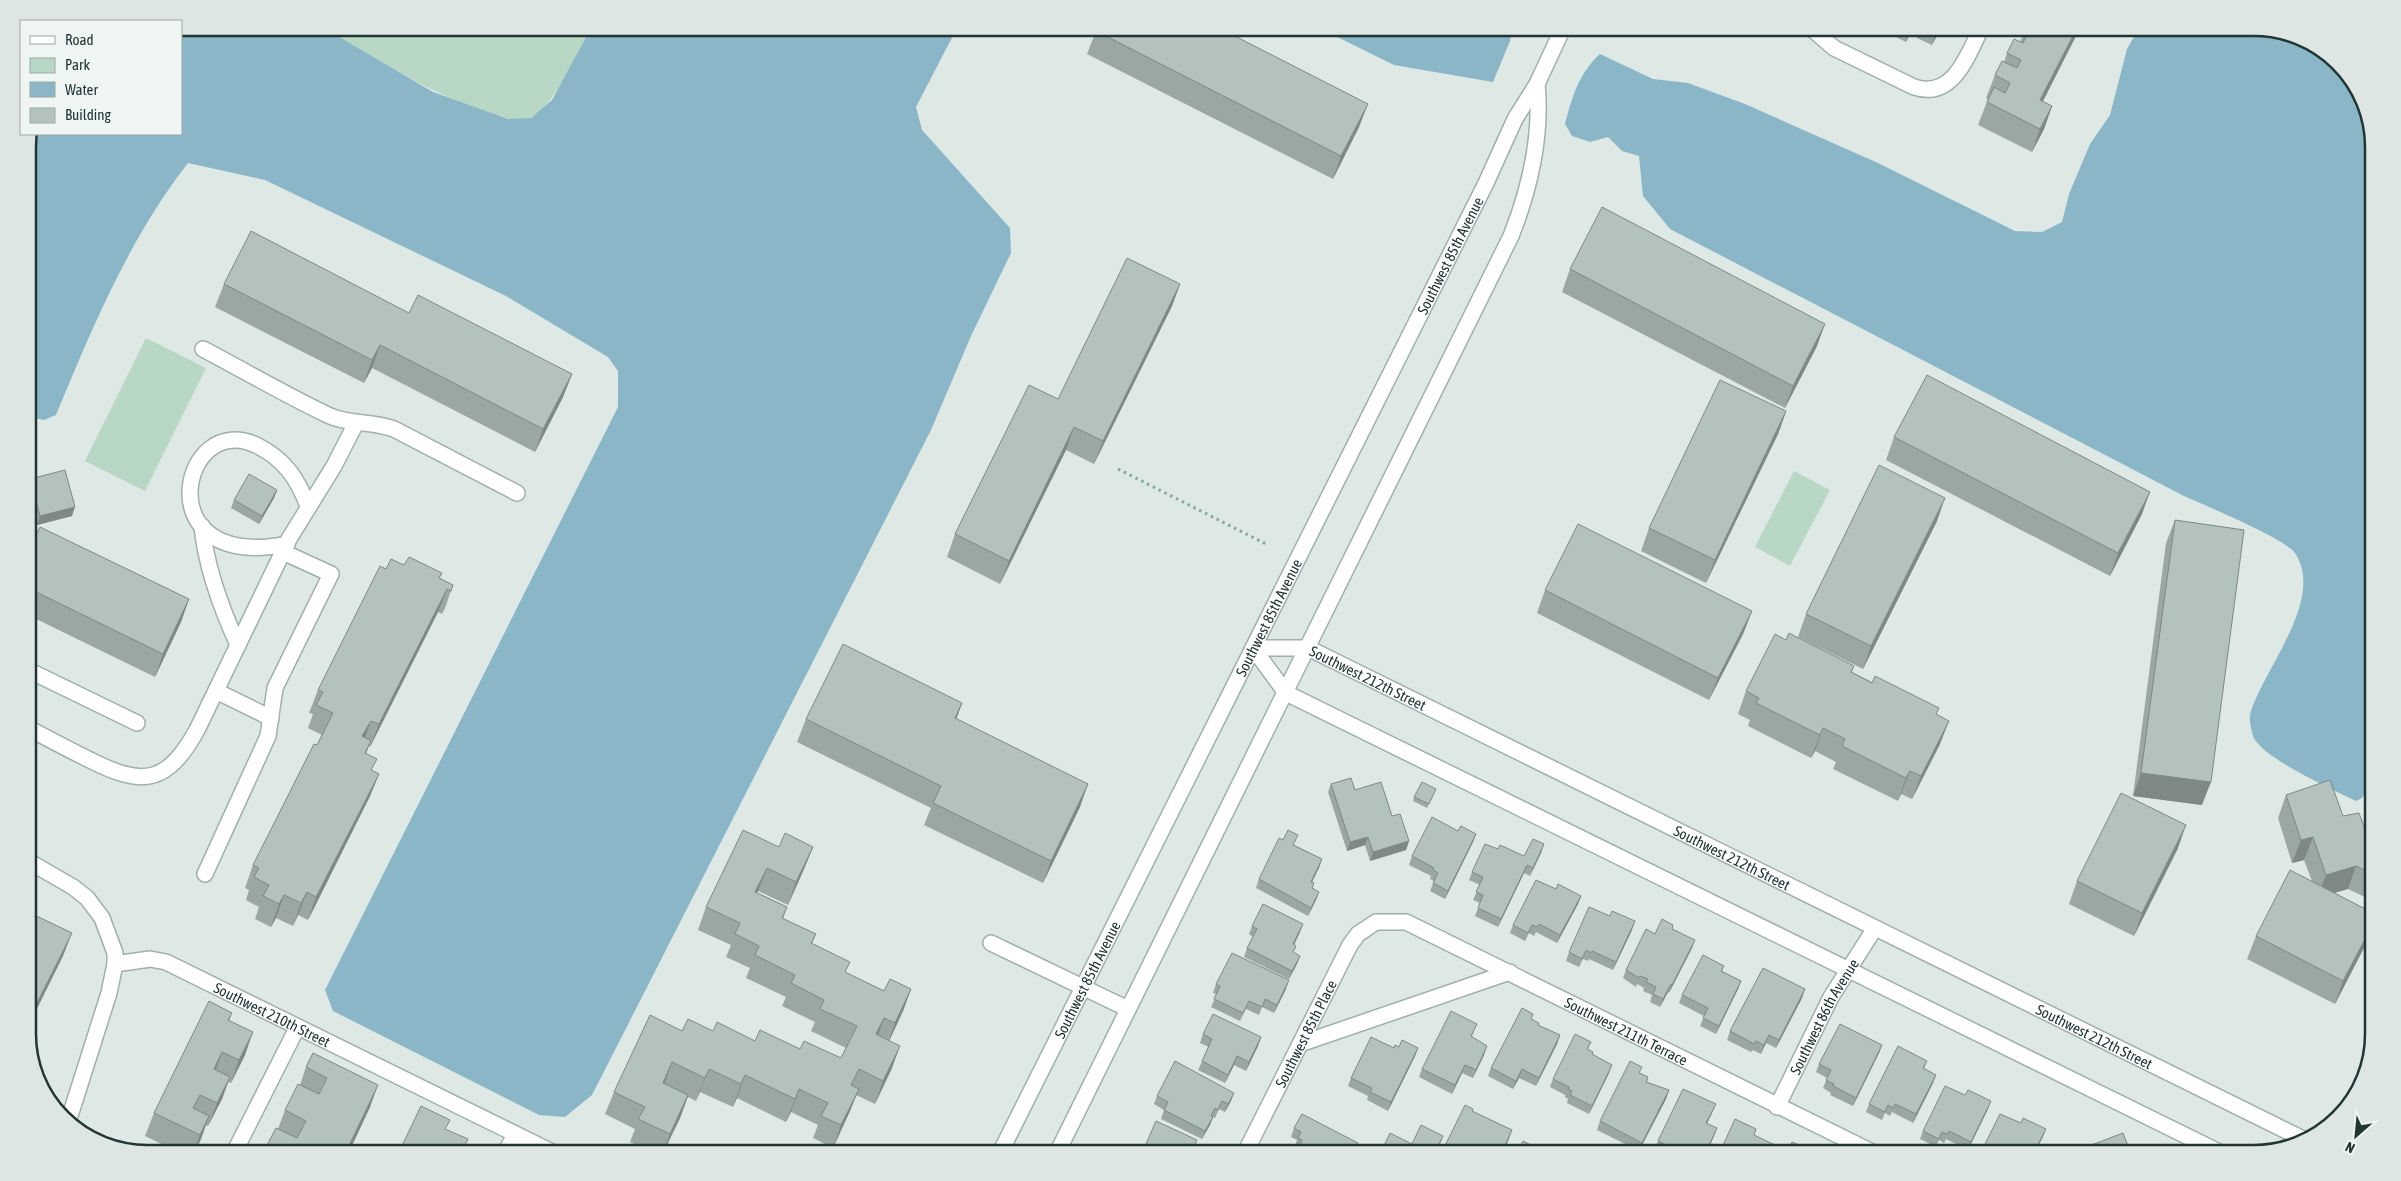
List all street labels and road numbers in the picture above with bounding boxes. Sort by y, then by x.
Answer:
street label: Southwest 85th Avenue [1413,194,1486,317]
street label: Southwest 85th Avenue [1232,556,1305,679]
street label: Southwest 212th Street [1307,642,1429,713]
street label: Southwest 212th Street [1671,822,1793,893]
street label: Southwest 85th Avenue [1050,918,1123,1041]
street label: Southwest 86th Avenue [1786,955,1862,1077]
street label: Southwest 85th Place [1271,977,1340,1090]
street label: Southwest 210th Street [211,979,333,1050]
street label: Southwest 211th Terrace [1562,993,1691,1068]
street label: Southwest 212th Street [2034,1000,2155,1072]

